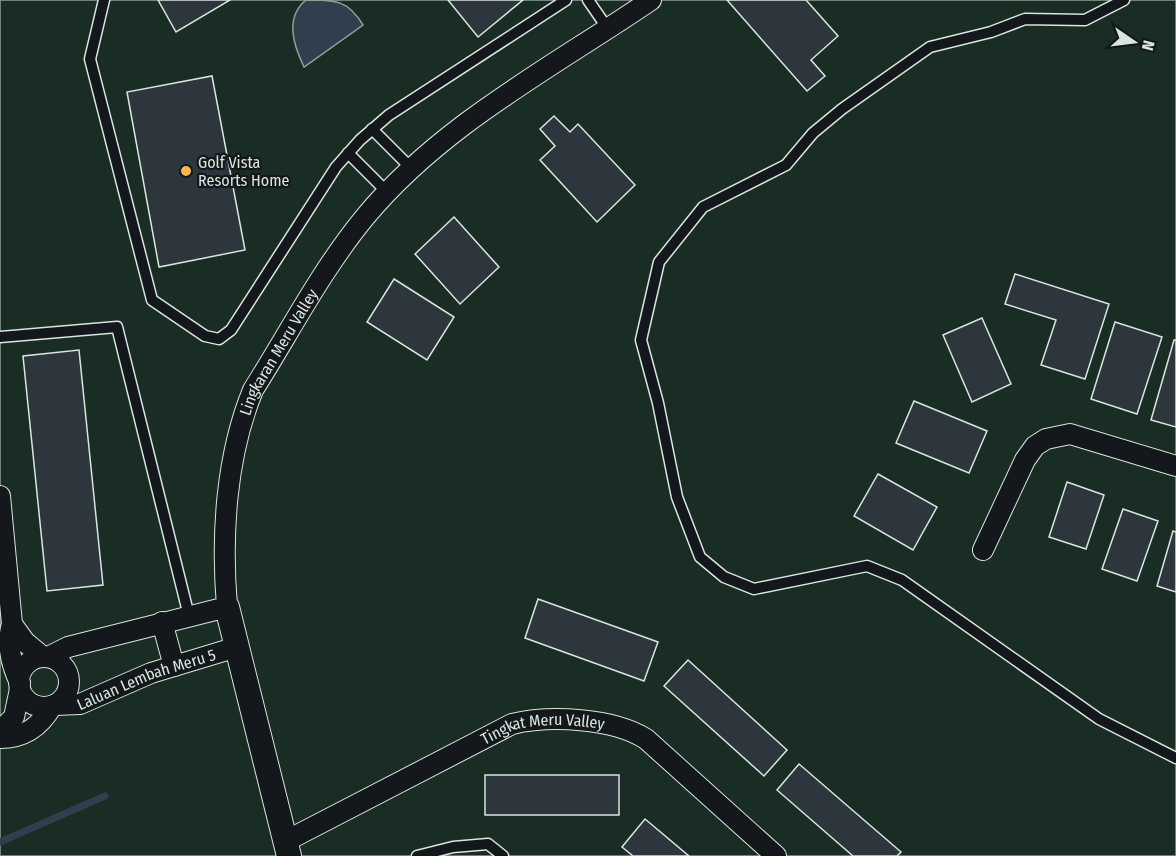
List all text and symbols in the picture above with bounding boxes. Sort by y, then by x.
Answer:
north arrow [1104,12,1164,72]
text: N [1138,39,1158,52]
place label: Golf Vista Resorts Home [198,153,289,190]
marker: Golf Vista Resorts Home [179,164,193,178]
street label: Lingkaran Meru Valley [235,284,322,418]
street label: Laluan Lembah Meru 5 [74,644,218,714]
street label: Tingkat Meru Valley [477,710,607,748]

